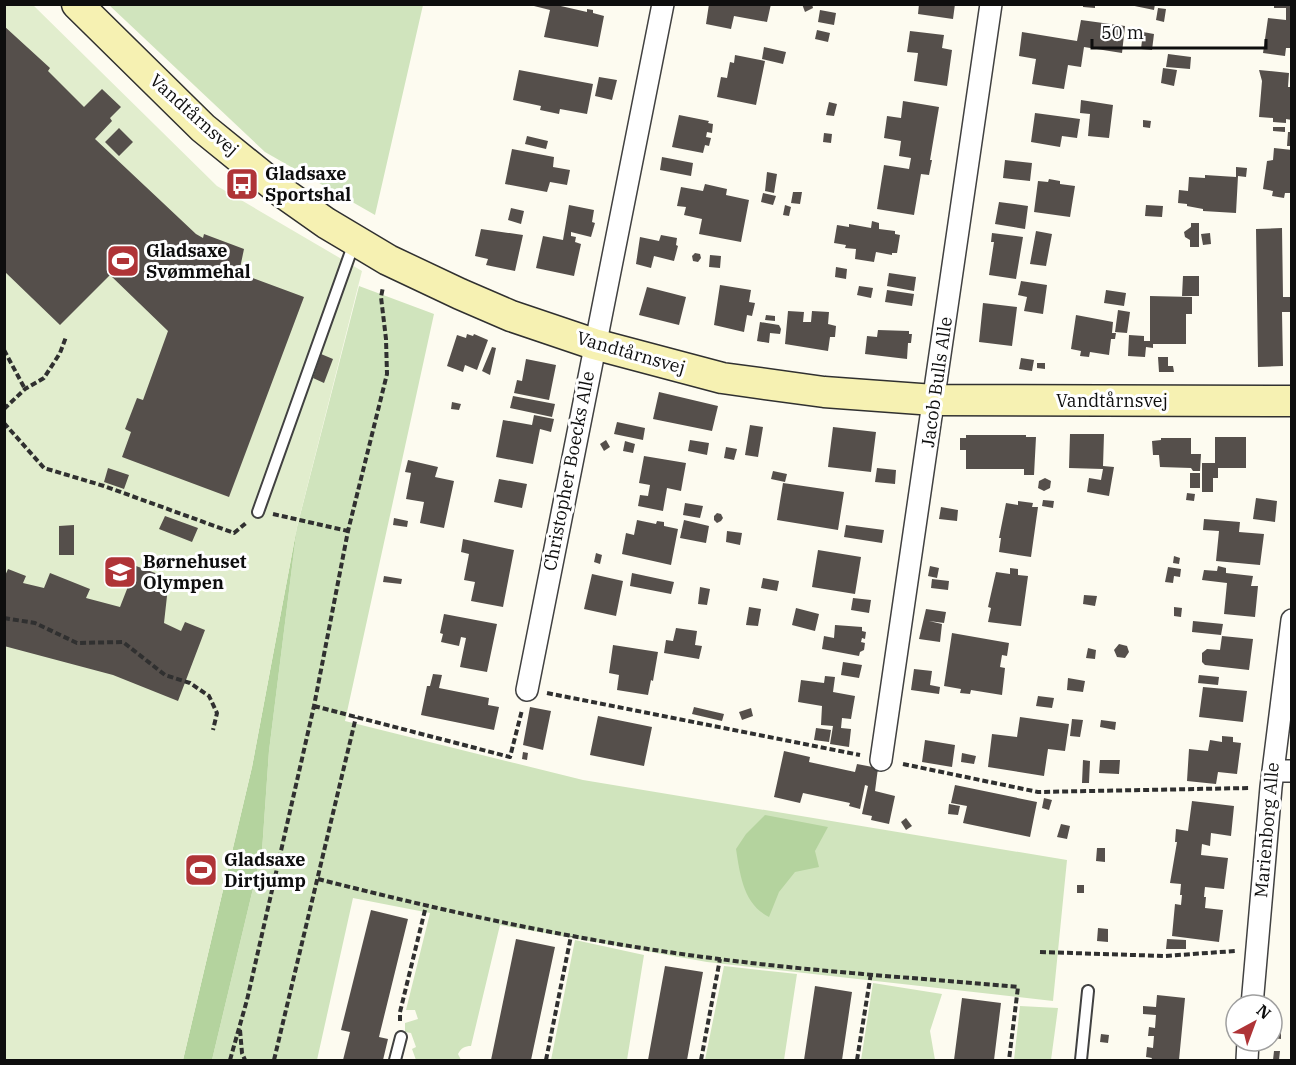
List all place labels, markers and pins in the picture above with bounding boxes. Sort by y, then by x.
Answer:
place label: Gladsaxe Sportshal [265,162,351,206]
bus stop icon: Gladsaxe Sportshal [224,166,260,202]
place label: Gladsaxe Svømmehal [146,239,251,283]
sports icon: Gladsaxe Svømmehal [105,243,141,279]
place label: Børnehuset Olympen [143,550,247,594]
school or university icon: Børnehuset Olympen [102,554,138,590]
place label: Gladsaxe Dirtjump [224,848,306,892]
sports icon: Gladsaxe Dirtjump [183,852,219,888]

